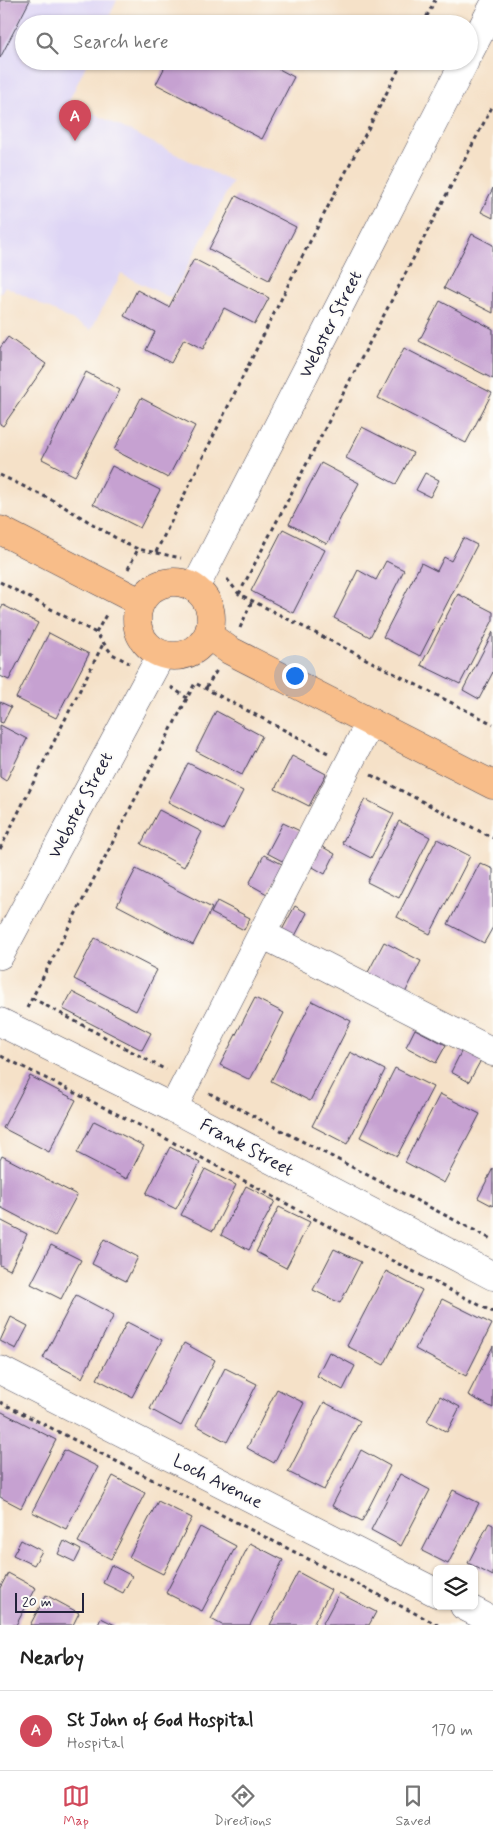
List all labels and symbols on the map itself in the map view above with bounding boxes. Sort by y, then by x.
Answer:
pin: A [59,100,91,141]
street label: Webster Street [294,267,368,382]
your location [282,663,308,689]
street label: Webster Street [43,748,119,863]
street label: Frank Street [196,1113,298,1183]
street label: Loch Avenue [169,1449,267,1515]
scale bar [15,1590,84,1613]

